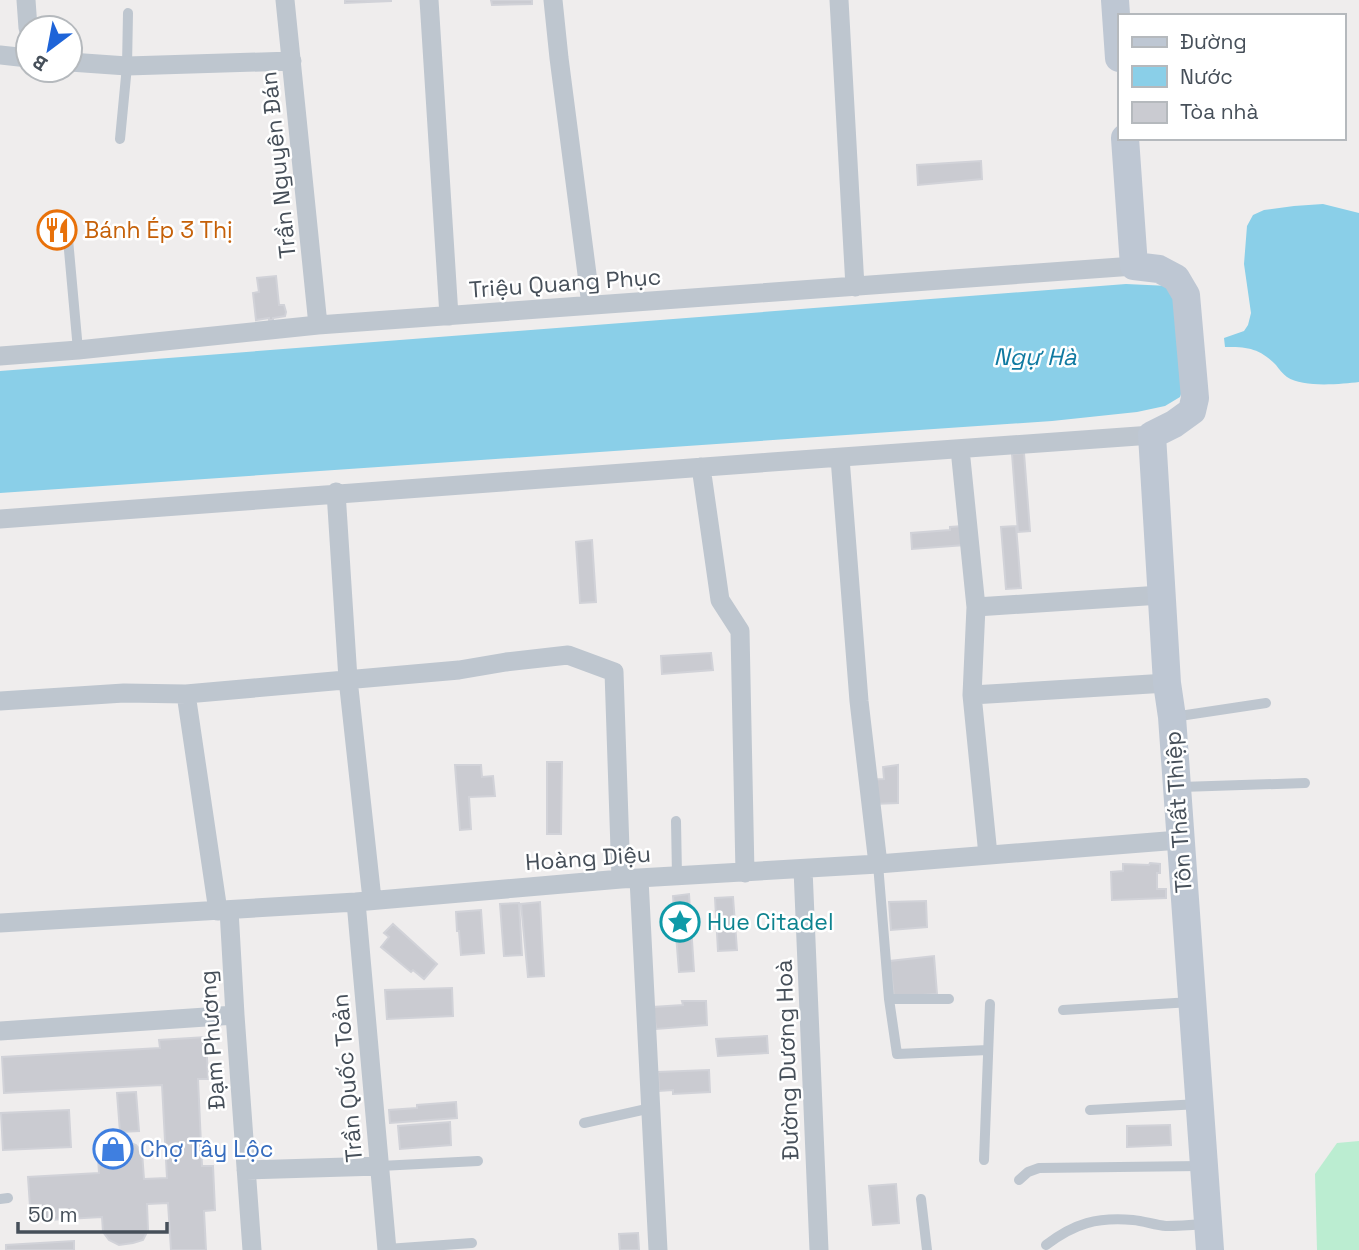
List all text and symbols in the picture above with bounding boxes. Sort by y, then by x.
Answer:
north arrow [14,14,84,84]
legend [1118,14,1345,140]
text: Đường [1180,28,1247,55]
text: B [28,49,52,77]
text: Nước [1180,63,1233,90]
street label: Trần Nguyên Đán [253,70,303,260]
text: Tòa nhà [1180,98,1259,125]
restaurant icon: Bánh Ép 3 Thị [36,209,78,251]
place label: Bánh Ép 3 Thị [84,215,233,245]
street label: Triệu Quang Phục [468,261,662,305]
water label: Ngự Hà [994,341,1077,372]
street label: Tôn Thất Thiệp [1157,730,1199,894]
street label: Hoàng Diệu [524,839,652,877]
place icon: Hue Citadel [659,901,701,943]
place label: Hue Citadel [707,907,834,937]
street label: Đường Dương Hoà [769,959,805,1161]
street label: Đạm Phương [192,969,232,1111]
street label: Trần Quốc Toản [325,993,369,1163]
shop icon: Chợ Tây Lộc [92,1128,134,1170]
place label: Chợ Tây Lộc [140,1134,274,1164]
scale bar [18,1190,166,1234]
text: 50 m [28,1201,78,1228]

